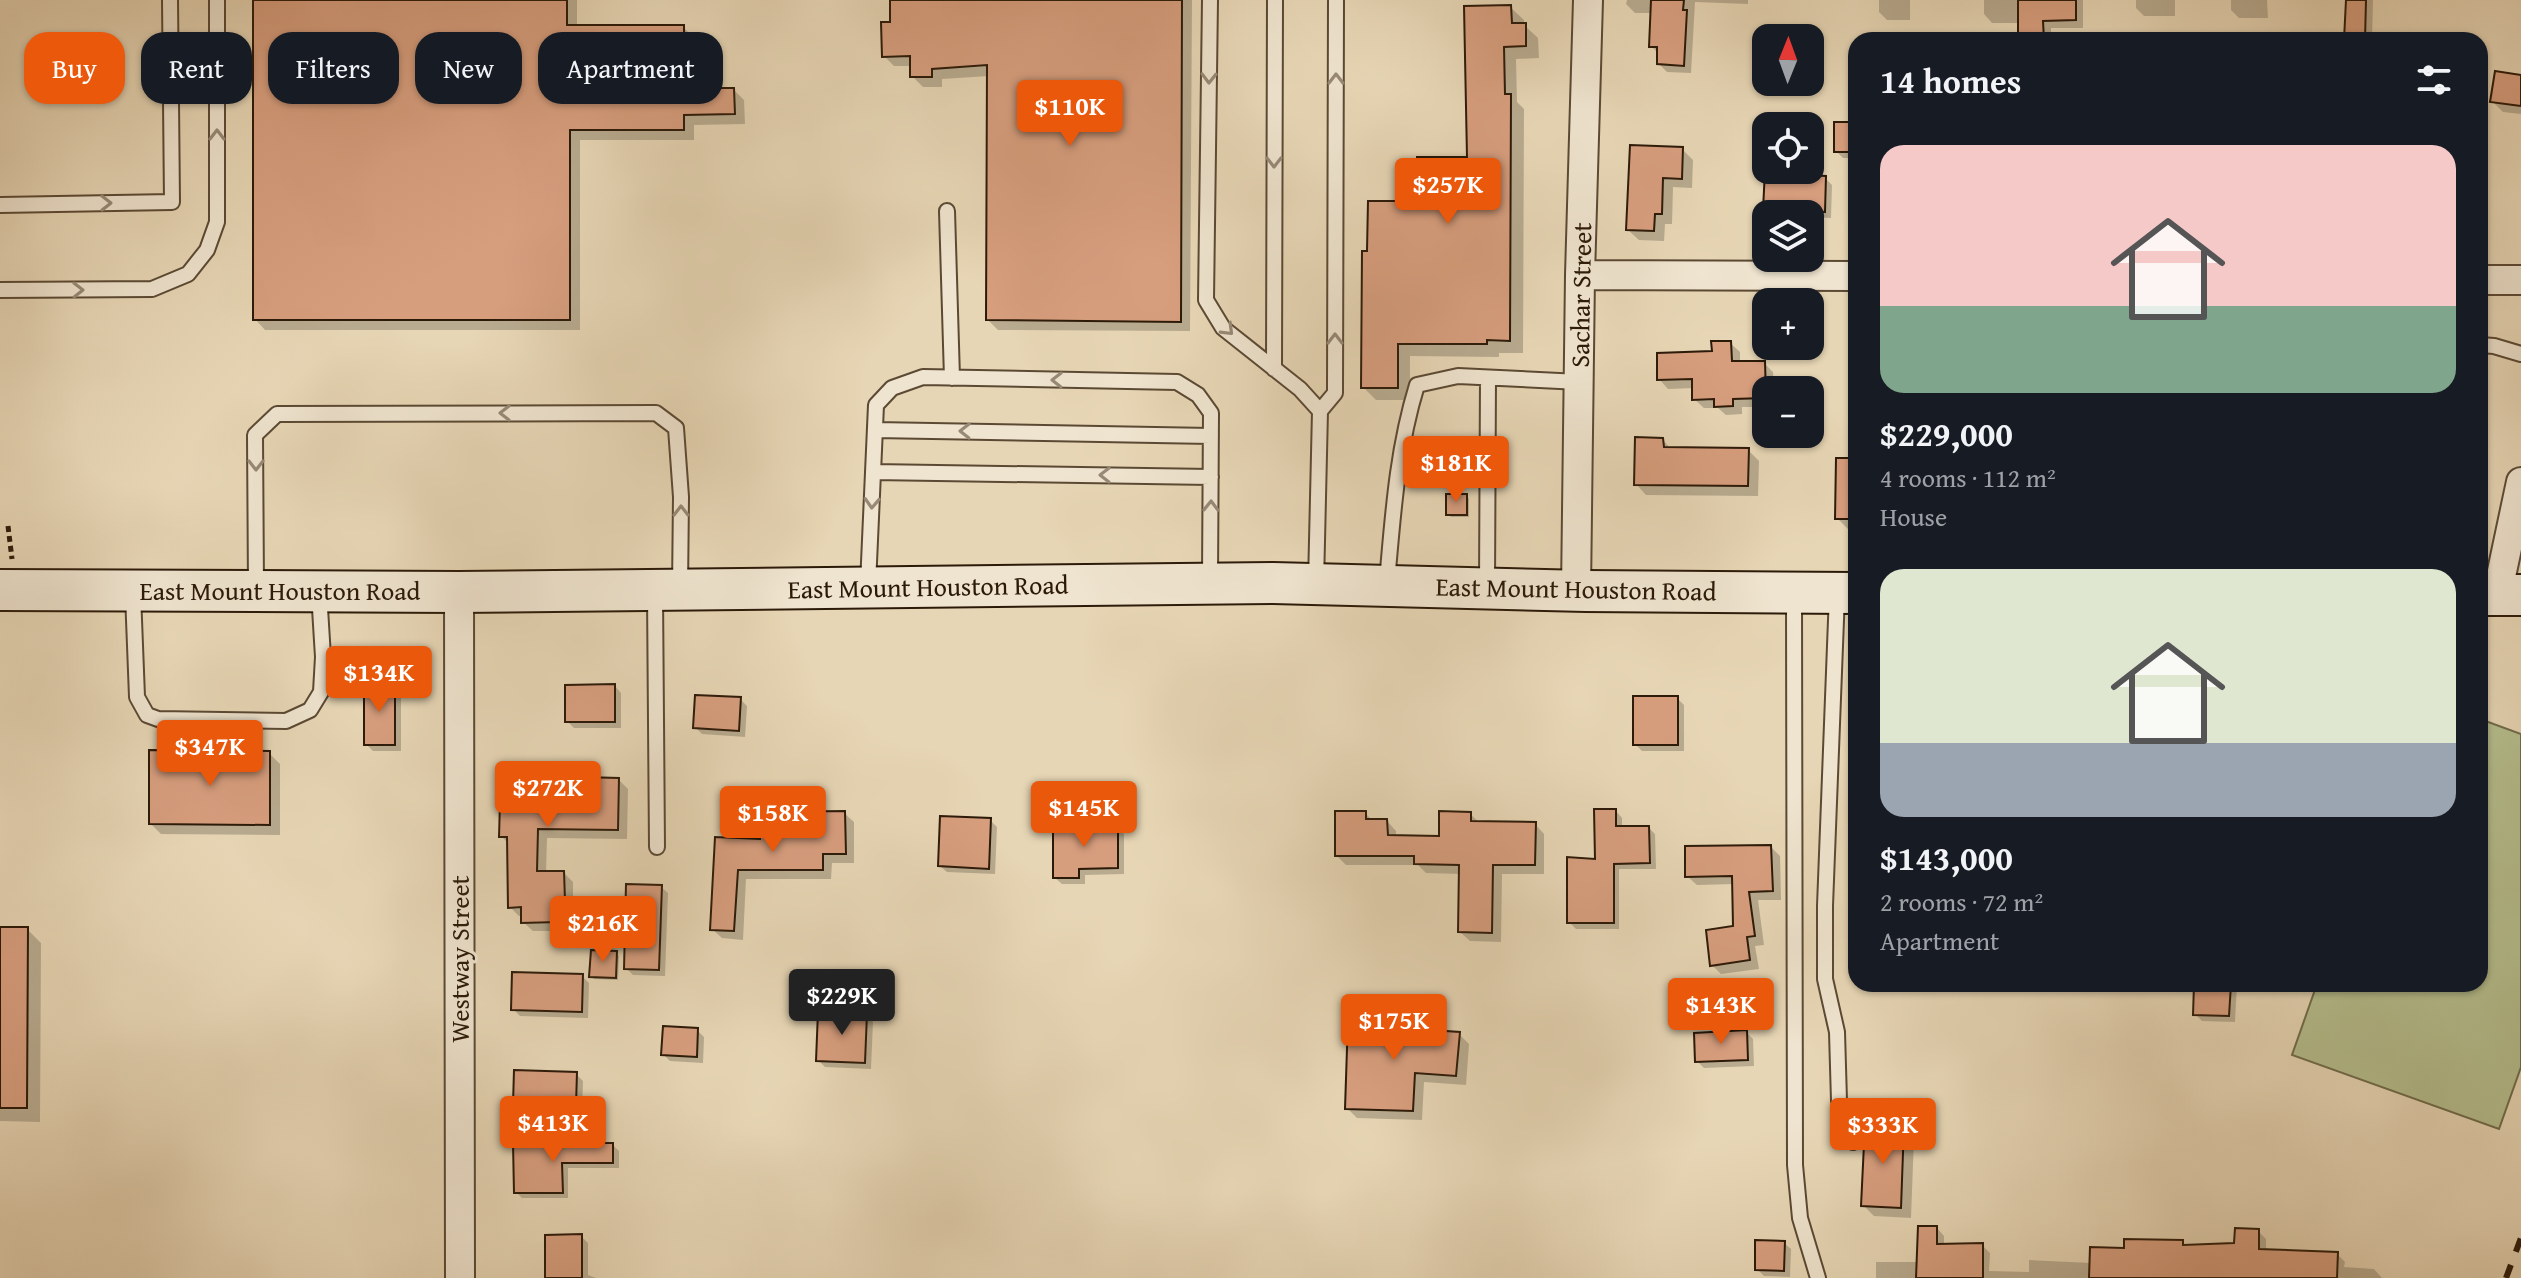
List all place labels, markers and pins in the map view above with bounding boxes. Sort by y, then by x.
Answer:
pin: $110K [1014,80,1126,148]
pin: $257K [1392,158,1504,226]
pin: $181K [1400,436,1512,504]
pin: $134K [323,646,435,714]
pin: $347K [154,720,266,788]
pin: $272K [492,761,604,829]
pin: $145K [1028,781,1140,849]
pin: $158K [717,786,829,854]
pin: $216K [547,896,659,964]
pin: $229K [786,969,898,1037]
pin: $143K [1665,978,1777,1046]
pin: $175K [1338,994,1450,1062]
pin: $413K [497,1096,609,1164]
pin: $333K [1827,1098,1939,1166]

